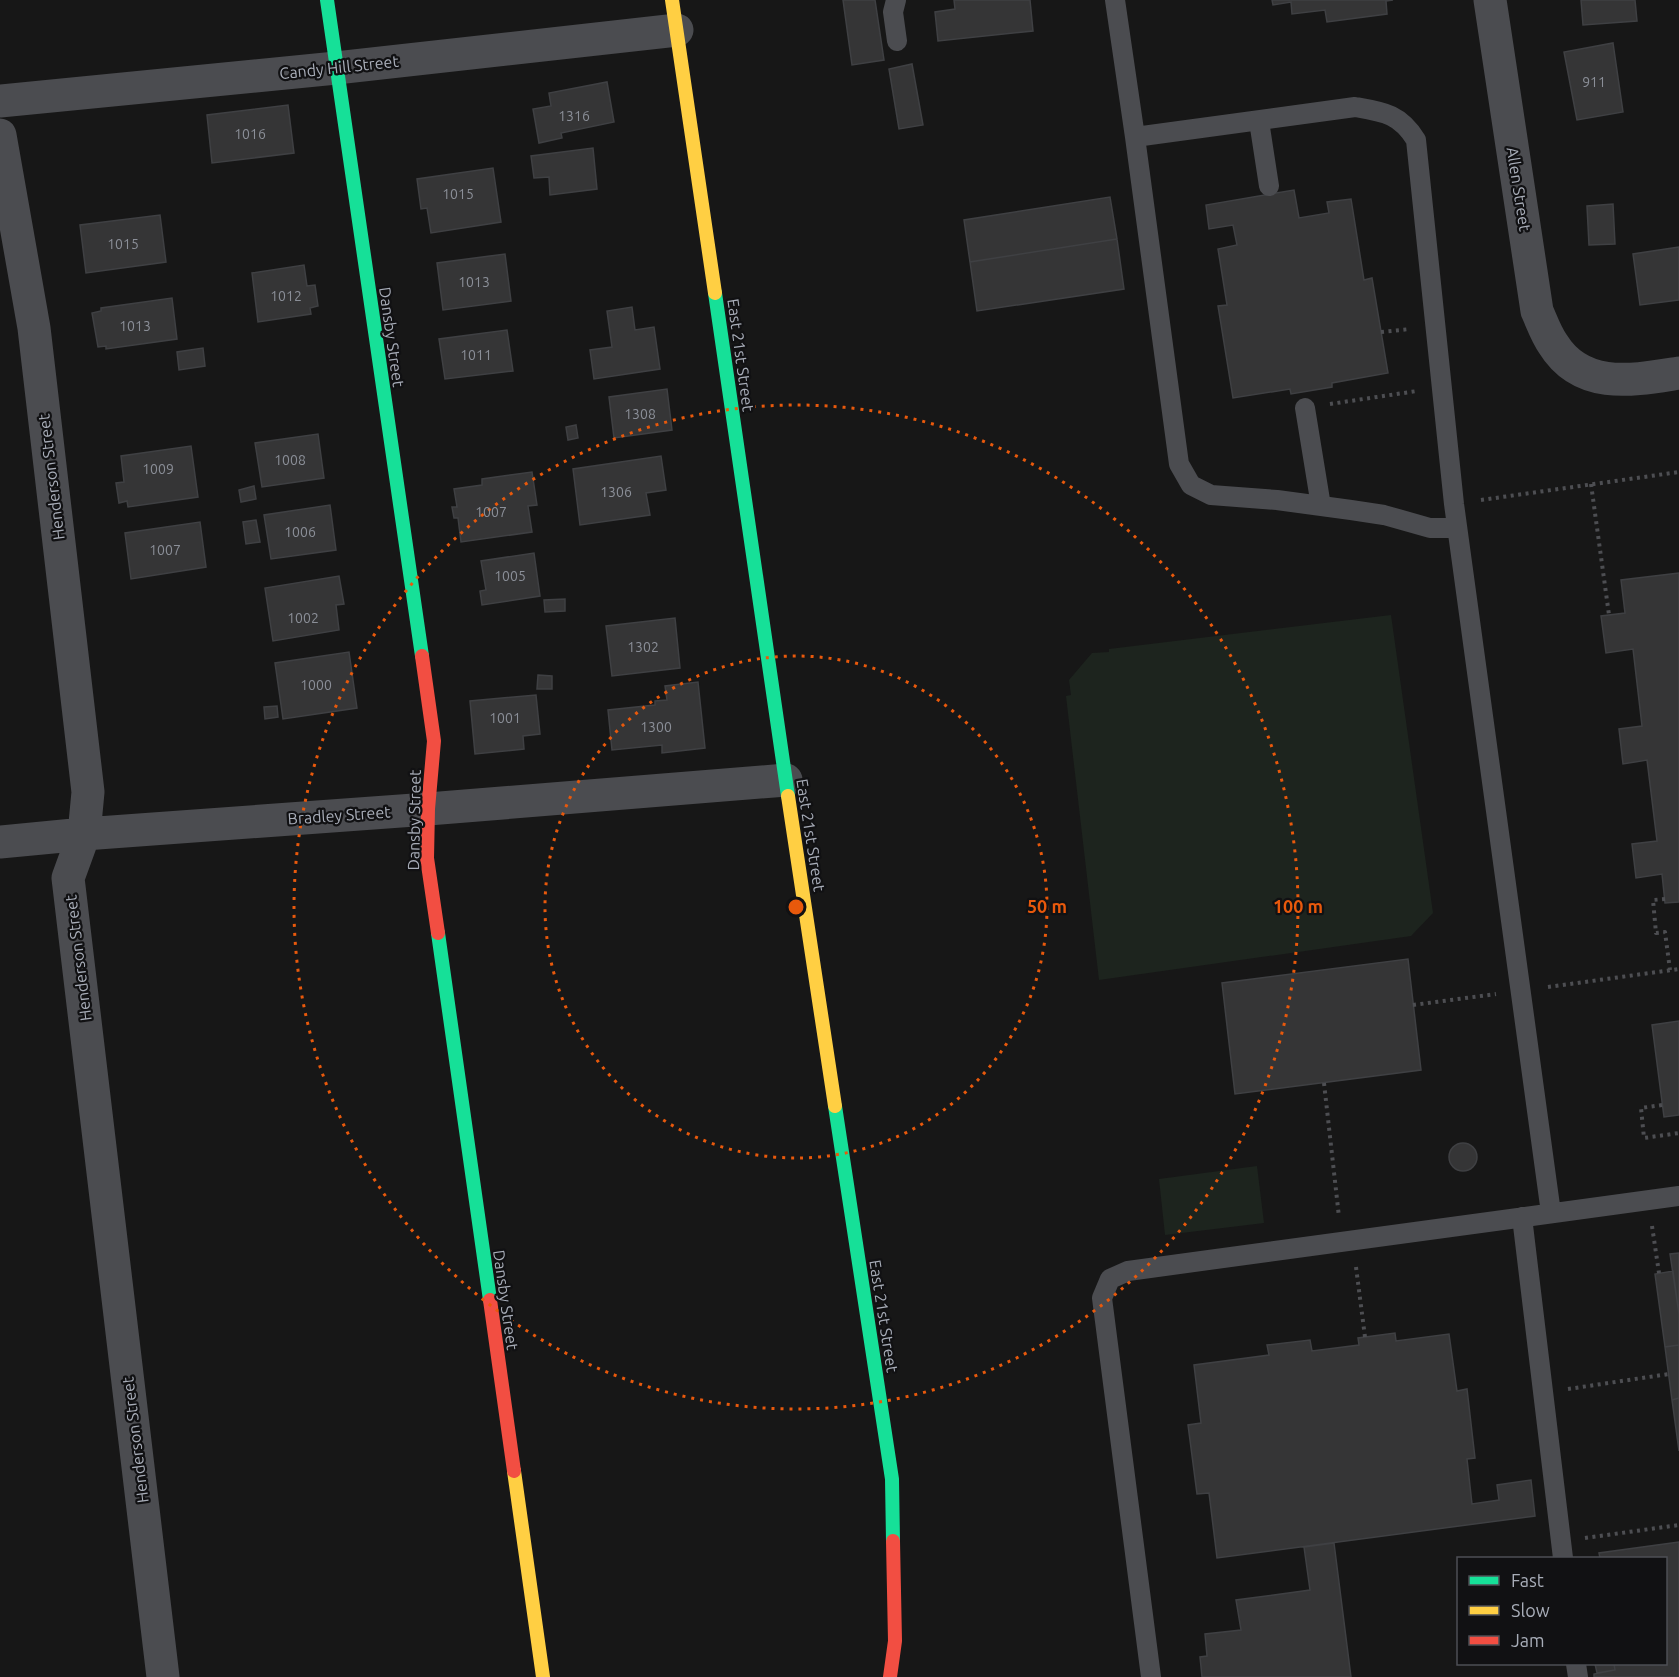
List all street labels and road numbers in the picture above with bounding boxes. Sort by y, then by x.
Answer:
street label: Candy Hill Street [279,52,400,82]
street label: Allen Street [1503,146,1535,233]
street label: Dansby Street [376,286,408,389]
street label: East 21st Street [724,297,758,413]
street label: Henderson Street [34,412,68,541]
street label: Dansby Street [404,769,424,871]
street label: East 21st Street [793,777,829,893]
street label: Bradley Street [287,802,392,828]
street label: Henderson Street [61,893,95,1022]
street label: Dansby Street [490,1249,522,1352]
street label: East 21st Street [866,1258,902,1374]
street label: Henderson Street [118,1375,152,1504]

